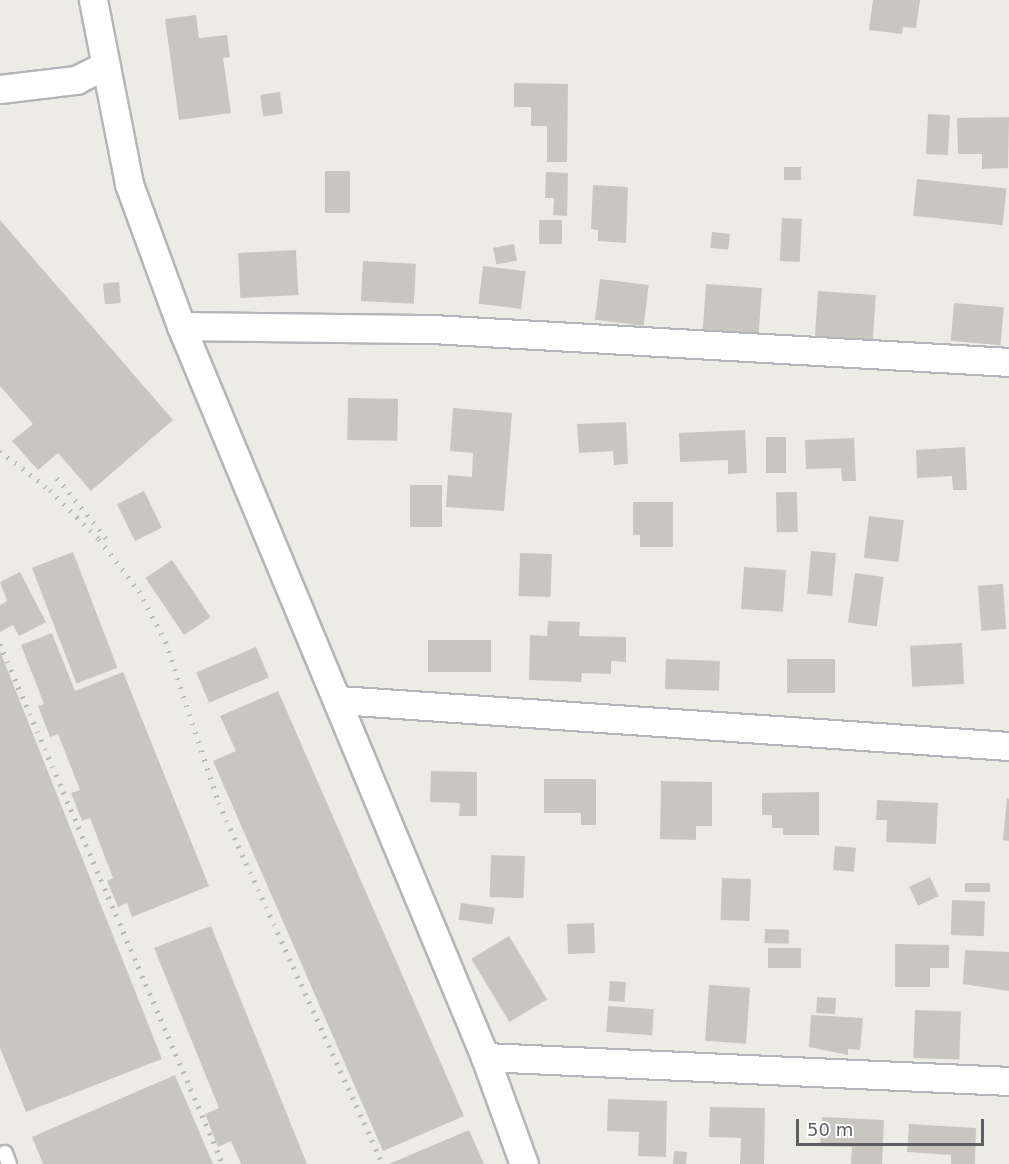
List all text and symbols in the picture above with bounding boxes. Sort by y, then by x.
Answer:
scale bar [799,1107,986,1145]
text: 50 m [807,1119,853,1140]

